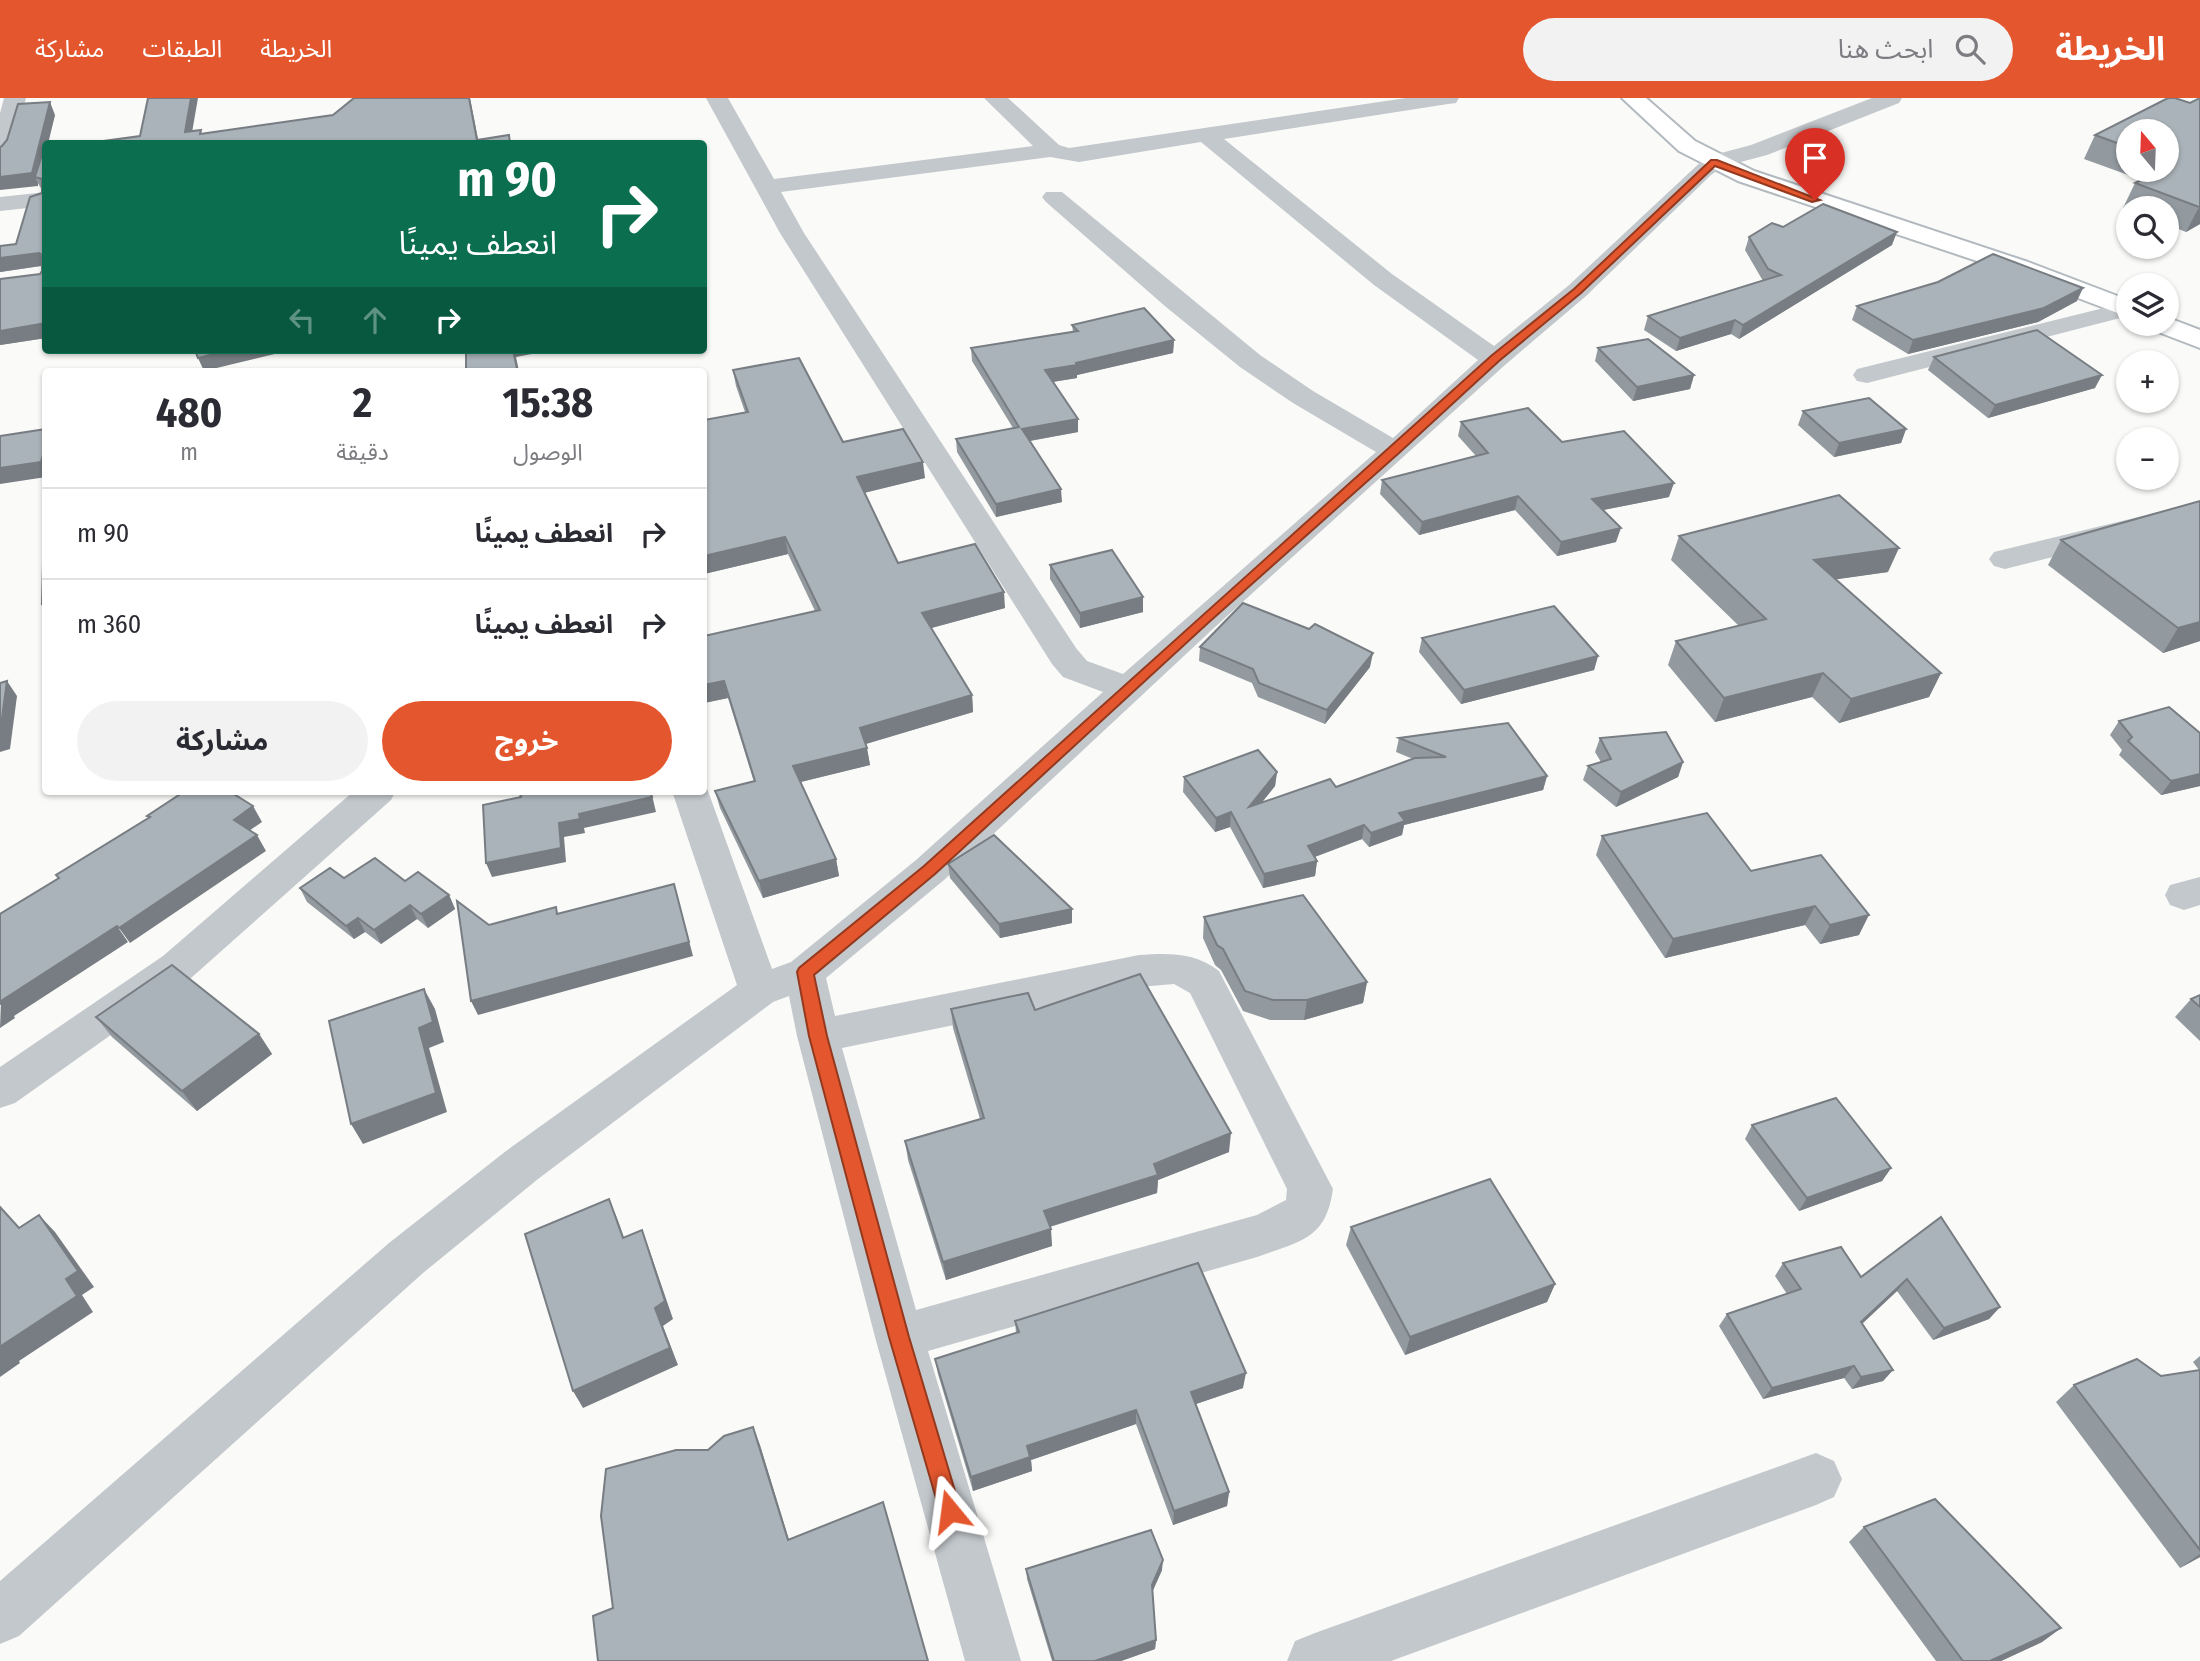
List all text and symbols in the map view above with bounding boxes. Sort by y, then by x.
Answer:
search box [1523,18,2013,81]
text: الخريطة [2055,29,2165,69]
icon: search [1951,30,1989,68]
text: ابحث هنا [1838,34,1933,65]
text: مشاركة [35,35,104,63]
text: الطبقات [142,35,222,63]
text: الخريطة [260,35,332,63]
north arrow [2116,119,2179,182]
map controls [2116,119,2179,490]
pin [1785,128,1845,200]
icon: arrive [1796,139,1834,177]
text: 90 m [457,150,557,209]
icon: right [581,168,672,259]
button: search [2116,196,2179,259]
text: انعطف يمينًا [398,224,557,262]
button: layers [2116,273,2179,336]
icon: left [283,301,321,339]
icon: ahead [356,301,394,339]
icon: right [429,301,467,339]
button: + [2116,350,2179,413]
text: 2 [353,378,372,428]
text: 15:38 [502,378,593,428]
text: 480 [156,388,223,438]
button: − [2116,427,2179,490]
text: m [180,438,198,466]
text: دقيقة [336,438,389,466]
text: الوصول [513,438,583,466]
icon: right [634,515,672,553]
text: 90 m [77,518,129,549]
text: انعطف يمينًا [475,518,613,549]
icon: right [634,606,672,644]
text: 360 m [77,609,141,640]
text: انعطف يمينًا [475,609,613,640]
button: مشاركة [77,701,368,781]
button: خروج [382,701,672,781]
position arrow [913,1474,987,1548]

